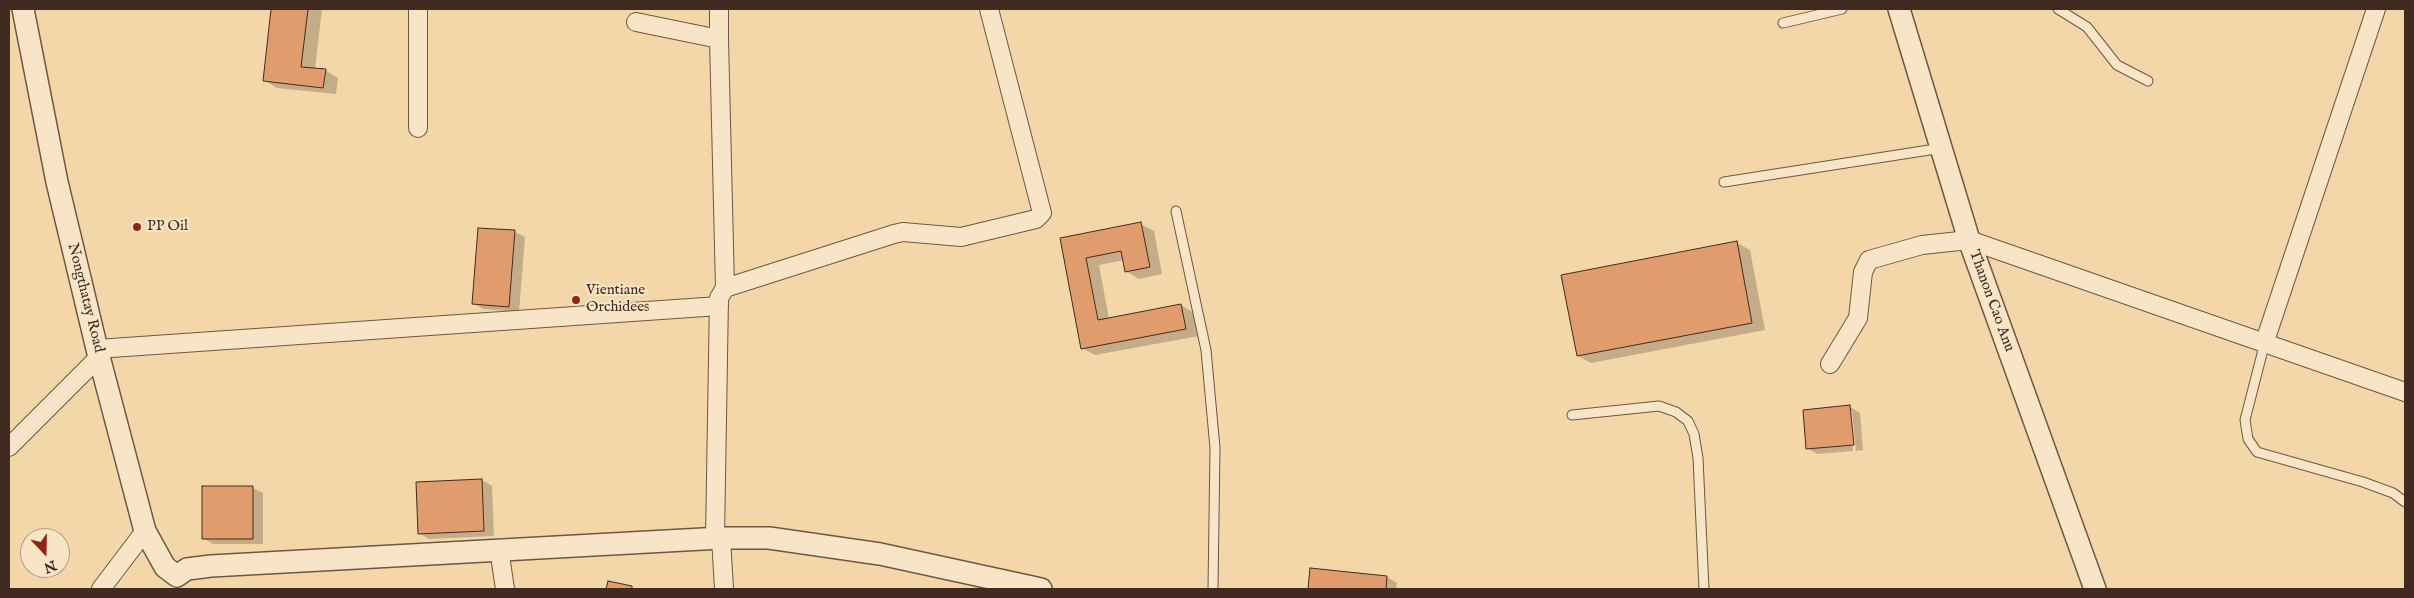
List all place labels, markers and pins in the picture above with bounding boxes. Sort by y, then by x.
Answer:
place label: PP Oil [147,218,188,236]
marker: PP Oil [131,221,143,233]
place label: Vientiane Orchidees [586,282,649,317]
marker: Vientiane Orchidees [570,294,582,306]

